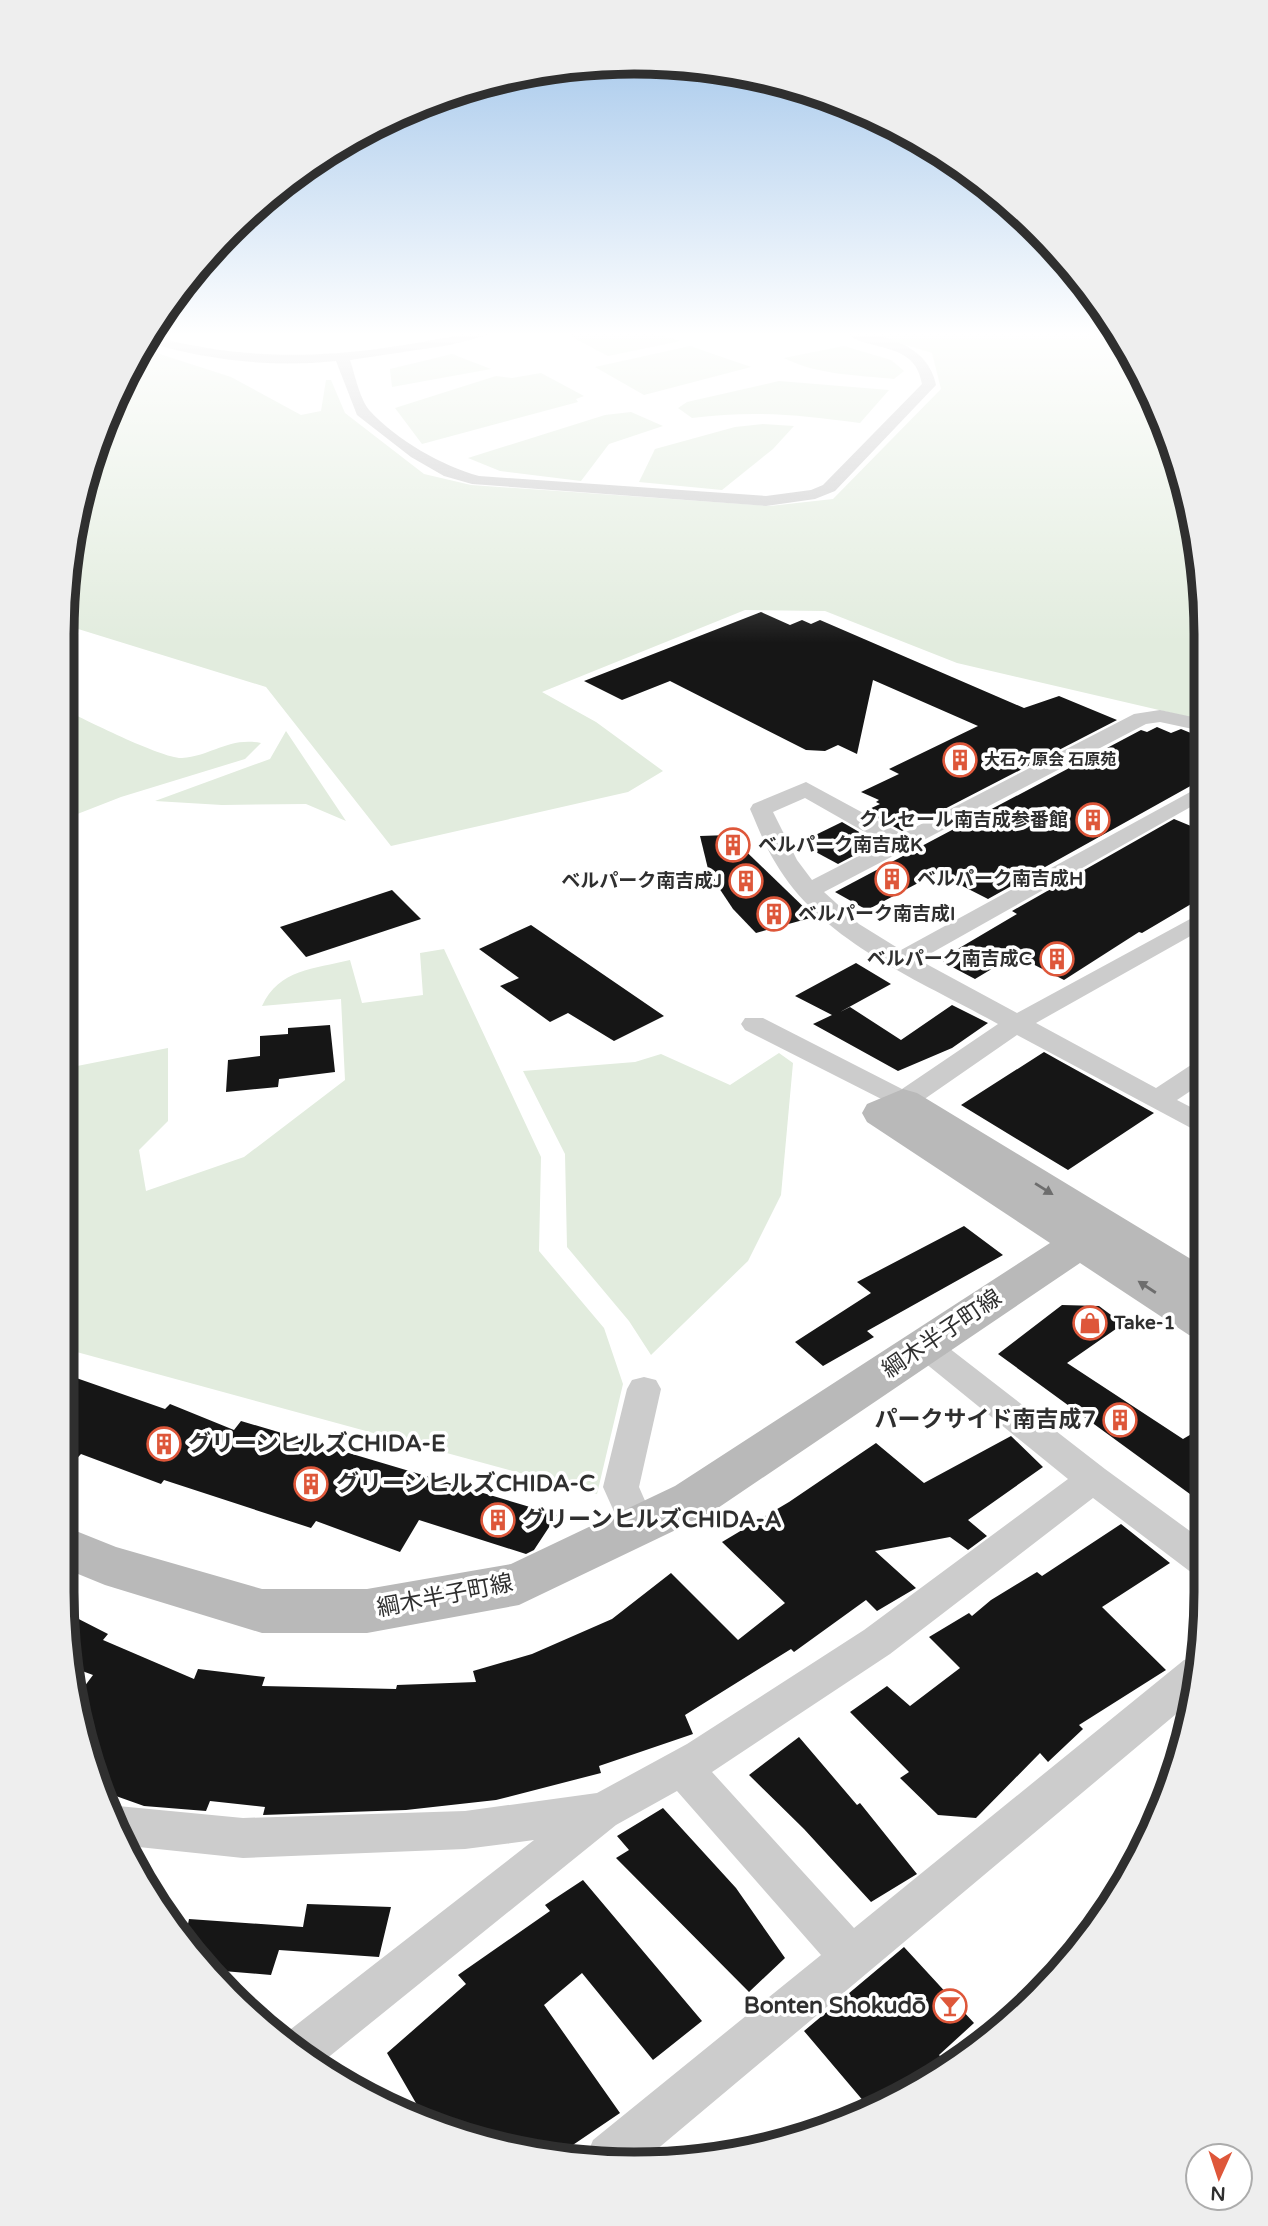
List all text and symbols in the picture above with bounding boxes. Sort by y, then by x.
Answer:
building icon: 大石ヶ原会 石原苑 [941,741,979,779]
place label: 大石ヶ原会 石原苑 [984,750,1116,770]
building icon: クレセール南吉成参番館 [1074,801,1112,839]
place label: クレセール南吉成参番館 [859,809,1068,831]
building icon: ベルパーク南吉成K [714,826,752,864]
place label: ベルパーク南吉成K [758,834,923,856]
building icon: ベルパーク南吉成H [873,860,911,898]
building icon: ベルパーク南吉成J [727,862,765,900]
place label: ベルパーク南吉成H [917,868,1083,890]
place label: ベルパーク南吉成J [561,870,722,892]
building icon: ベルパーク南吉成I [755,895,793,933]
place label: ベルパーク南吉成I [798,903,955,925]
building icon: ベルパーク南吉成C [1038,940,1076,978]
place label: ベルパーク南吉成C [867,948,1032,970]
one-way arrow [1035,1182,1054,1195]
one-way arrow [1138,1280,1157,1293]
street label: 綱木半子町線 [877,1284,1007,1384]
shop icon: Take-1 [1071,1304,1109,1342]
place label: Take-1 [1113,1312,1175,1334]
building icon: パークサイド南吉成7 [1101,1401,1139,1439]
place label: パークサイド南吉成7 [875,1406,1096,1434]
building icon: グリーンヒルズCHIDA-E [145,1425,183,1463]
place label: グリーンヒルズCHIDA-E [188,1430,446,1458]
building icon: グリーンヒルズCHIDA-C [292,1465,330,1503]
place label: グリーンヒルズCHIDA-C [336,1470,595,1498]
building icon: グリーンヒルズCHIDA-A [479,1501,517,1539]
place label: グリーンヒルズCHIDA-A [522,1506,782,1534]
street label: 綱木半子町線 [375,1569,515,1623]
bar icon: Bonten Shokudō [931,1987,969,2025]
place label: Bonten Shokudō [744,1992,926,2020]
north arrow [1184,2142,1254,2212]
text: N [1210,2182,1226,2204]

